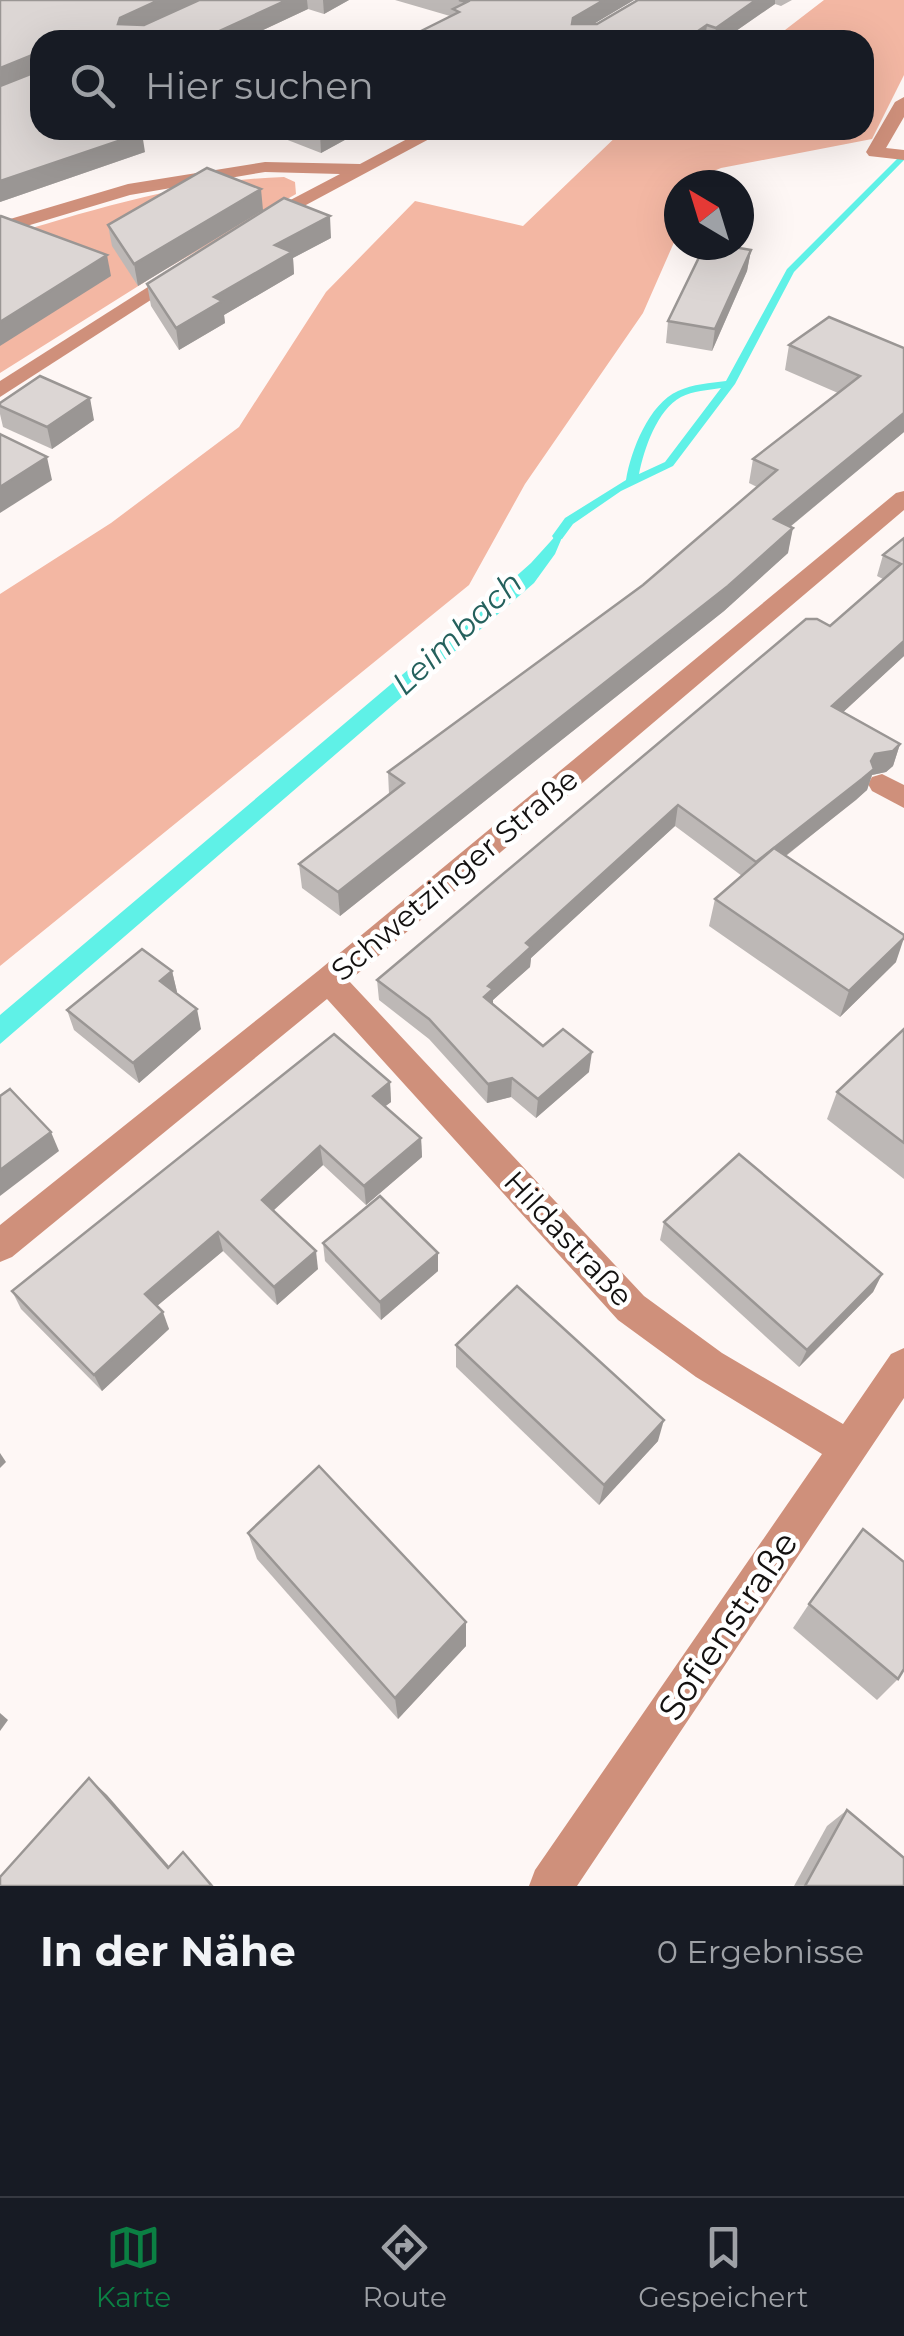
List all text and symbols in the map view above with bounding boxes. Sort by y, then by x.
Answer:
search box [30,30,874,140]
icon: search [65,58,120,113]
text: Hier suchen [145,62,374,109]
north arrow [664,170,754,260]
water label: Leimbach [384,563,530,703]
street label: Schwetzinger Straße [324,761,586,989]
street label: Hildastraße [496,1163,641,1314]
street label: Sofienstraße [649,1523,807,1728]
text: In der Nähe [40,1925,296,1977]
text: 0 Ergebnisse [657,1932,864,1971]
tab: Karte [96,2220,171,2314]
tab: Route [362,2220,447,2314]
tab: Gespeichert [638,2220,808,2314]

